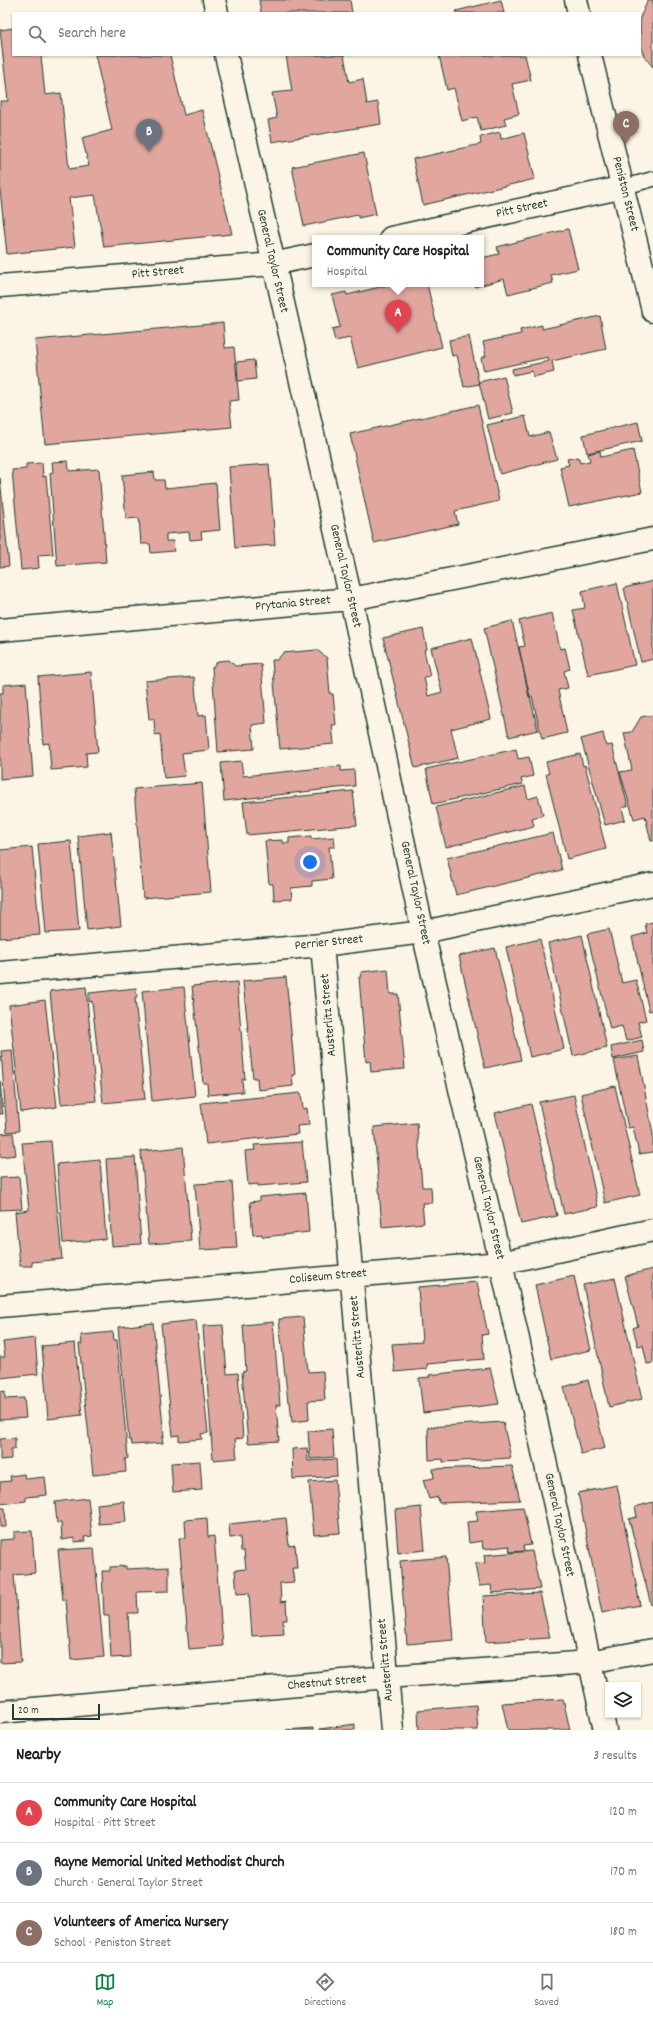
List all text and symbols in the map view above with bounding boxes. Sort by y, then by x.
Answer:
search box [12,12,641,56]
icon: search [26,23,48,45]
text: Search here [58,23,126,45]
pin: C [613,111,639,144]
pin: B [136,119,162,152]
street label: Peniston Street [607,155,644,234]
street label: Pitt Street [494,194,550,224]
street label: General Taylor Street [251,207,293,315]
popup [312,235,484,287]
text: Community Care Hospital [327,241,469,263]
street label: Pitt Street [131,261,185,285]
text: Hospital [327,263,367,282]
pin: A [385,300,411,333]
street label: General Taylor Street [324,522,366,630]
street label: Prytania Street [254,591,332,617]
street label: General Taylor Street [395,839,435,947]
your location [300,852,320,872]
street label: Perrier Street [294,930,364,956]
street label: Austerlitz Street [316,972,342,1057]
street label: General Taylor Street [467,1154,509,1262]
street label: Coliseum Street [288,1264,368,1290]
street label: Austerlitz Street [345,1294,371,1379]
street label: General Taylor Street [539,1471,579,1579]
street label: Austerlitz Street [373,1617,399,1702]
street label: Chestnut Street [287,1670,368,1696]
map controls [605,1682,641,1718]
button: layers [605,1682,641,1718]
scale bar [12,1702,100,1721]
text: 20 m [18,1703,39,1719]
text: Nearby [16,1744,60,1768]
text: 3 results [593,1747,637,1766]
text: Community Care Hospital [54,1792,196,1814]
text: A [25,1803,33,1822]
text: 120 m [609,1803,637,1822]
text: Hospital · Pitt Street [54,1814,156,1833]
text: Rayne Memorial United Methodist Church [54,1852,284,1874]
text: B [26,1863,32,1882]
text: 170 m [610,1863,637,1882]
text: Church · General Taylor Street [54,1874,203,1893]
text: Volunteers of America Nursery [54,1912,228,1934]
text: C [26,1923,32,1942]
text: 180 m [610,1923,637,1942]
text: School · Peniston Street [54,1934,171,1953]
tab: Map [94,1971,116,2011]
tab: Directions [304,1971,346,2011]
tab: Saved [534,1971,559,2011]

